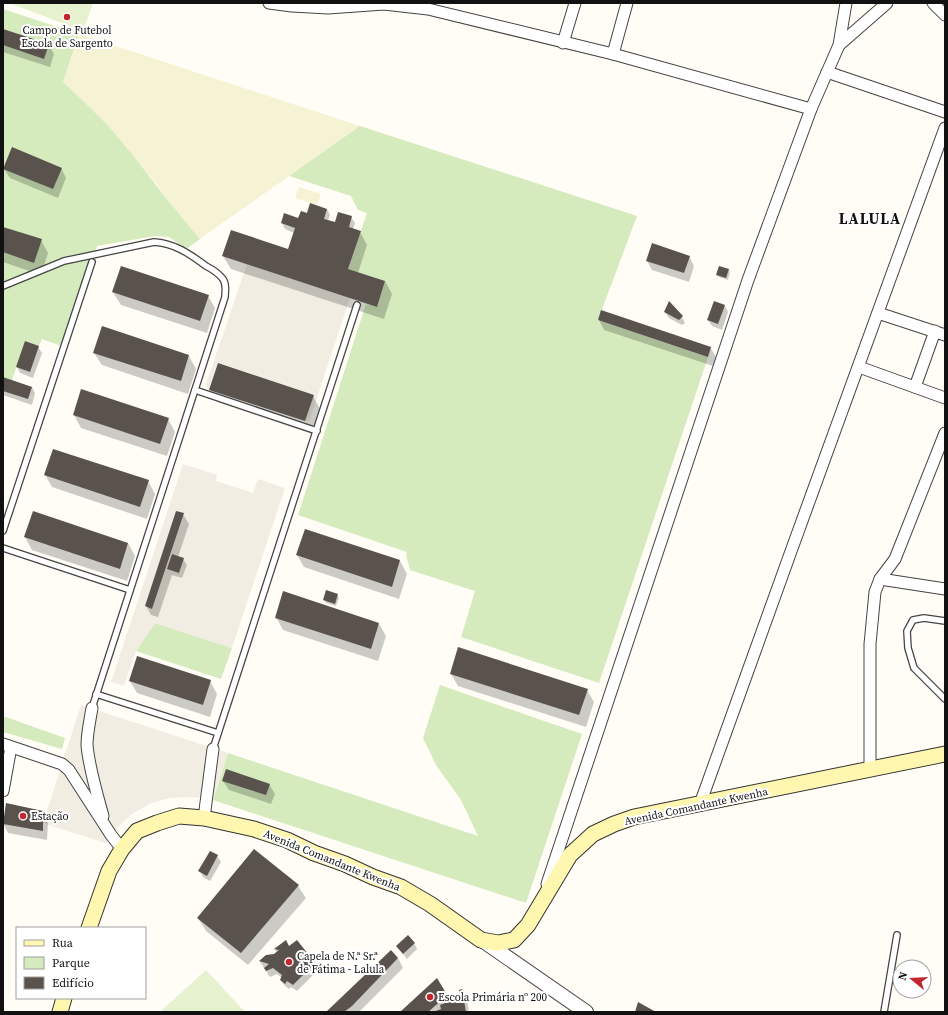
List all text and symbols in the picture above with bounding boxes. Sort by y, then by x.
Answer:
marker: Campo de Futebol Escola de Sargento [62,12,72,22]
place label: Campo de Futebol Escola de Sargento [21,23,113,51]
district label: LALULA [839,208,901,229]
street label: Avenida Comandante Kwenha [623,784,770,829]
place label: Estação [31,809,69,824]
marker: Estação [18,811,28,821]
street label: Avenida Comandante Kwenha [261,826,403,895]
legend [16,927,146,999]
text: Rua [52,935,74,951]
place label: Capela de N.ª Sr.ª de Fátima - Lalula [297,949,385,977]
text: Parque [52,955,90,971]
marker: Capela de N.ª Sr.ª de Fátima - Lalula [284,957,294,967]
north arrow [892,959,932,999]
text: N [895,970,911,982]
text: Edifício [52,975,94,991]
place label: Escola Primária nº 200 [438,990,548,1005]
marker: Escola Primária nº 200 [425,992,435,1002]

